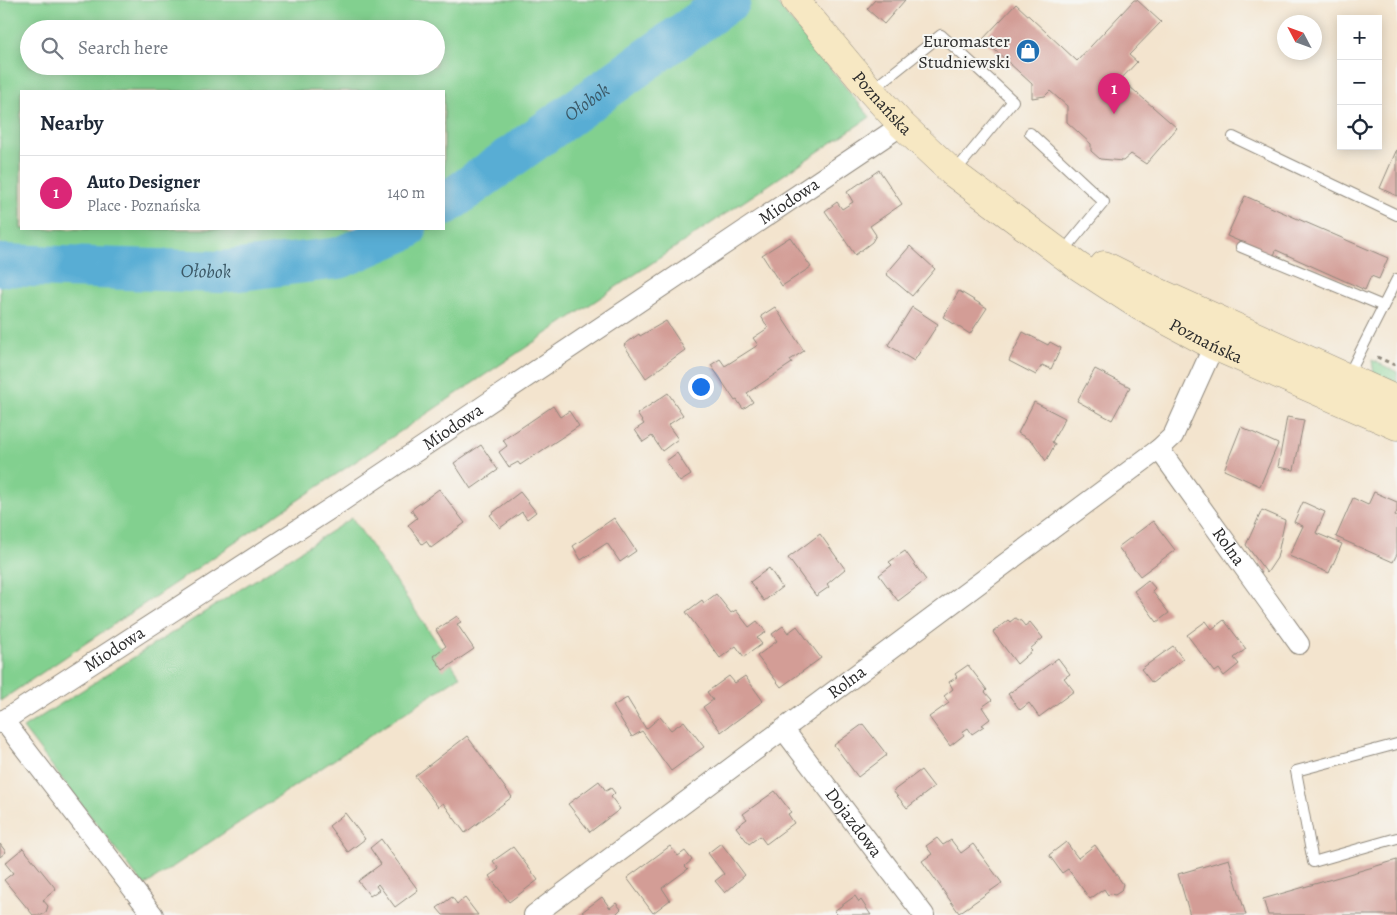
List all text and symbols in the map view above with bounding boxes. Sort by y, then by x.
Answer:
north arrow [1277,15,1322,60]
map controls [1337,15,1382,150]
button: + [1337,15,1382,60]
search box [20,20,445,75]
place label: Euromaster Studniewski [918,29,1010,74]
icon: search [38,34,66,62]
text: Search here [78,35,168,61]
shop icon: Euromaster Studniewski [1015,38,1041,64]
button: − [1337,60,1382,105]
street label: Poznańska [847,66,918,141]
pin: 1 [1098,73,1130,114]
water label: Ołobok [559,77,615,128]
button: locate [1337,105,1382,150]
text: Nearby [40,109,103,137]
text: Auto Designer [87,169,200,195]
street label: Miodowa [754,172,824,230]
text: 1 [53,182,59,204]
text: 140 m [387,182,425,204]
text: Place · Poznańska [87,195,201,217]
water label: Ołobok [180,258,233,285]
street label: Poznańska [1165,312,1247,369]
your location [688,374,714,400]
street label: Miodowa [418,397,488,456]
street label: Rolna [1207,522,1251,571]
street label: Miodowa [79,620,150,678]
street label: Rolna [823,659,871,704]
street label: Dojazdowa [820,783,889,863]

